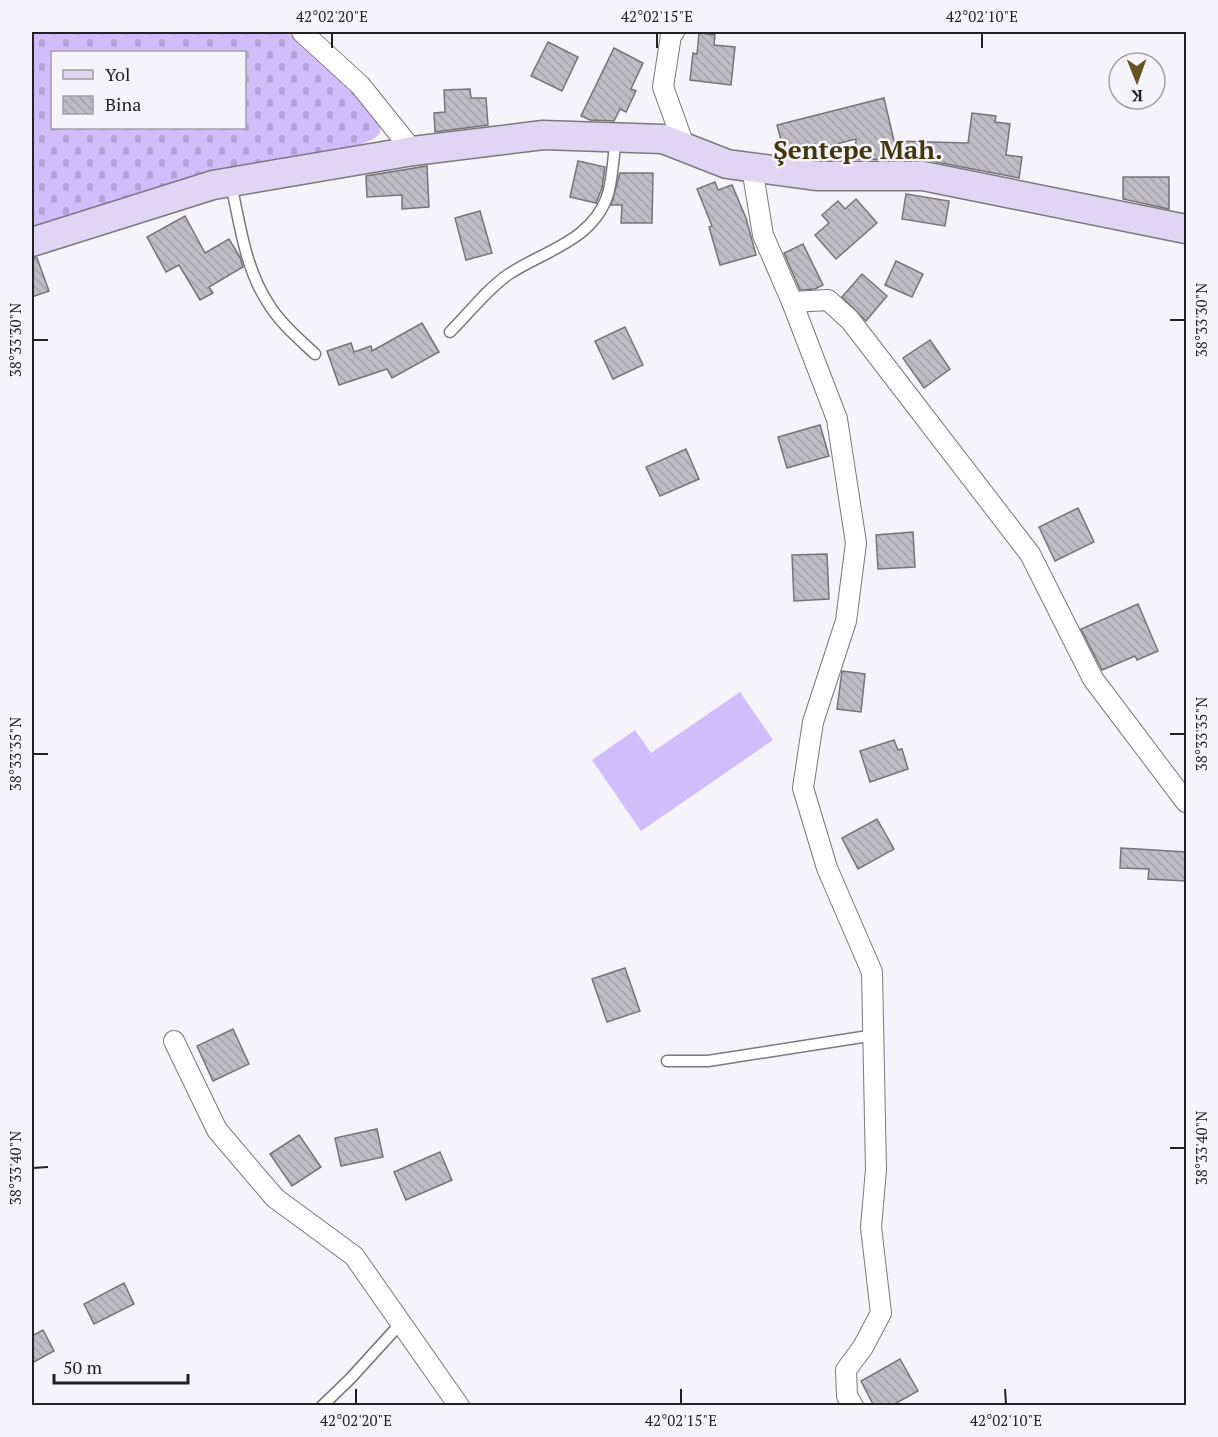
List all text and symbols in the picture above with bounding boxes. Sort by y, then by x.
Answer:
text: 42°02'20"E [296,6,368,26]
text: 42°02'15"E [621,6,693,26]
text: 42°02'10"E [946,6,1018,26]
legend [51,51,246,129]
north arrow [1107,51,1167,111]
text: Yol [105,62,130,86]
text: K [1131,85,1143,107]
text: Bina [105,92,141,116]
district label: Şentepe Mah. [773,132,943,166]
text: 38°33'30"N [1191,283,1211,357]
text: 38°33'30"N [5,303,25,377]
text: 38°33'35"N [1191,697,1211,771]
text: 38°33'35"N [5,717,25,791]
text: 38°33'40"N [1191,1111,1211,1185]
text: 38°33'40"N [5,1131,25,1205]
scale bar [54,1347,188,1385]
text: 50 m [63,1355,103,1379]
text: 42°02'20"E [320,1410,392,1430]
text: 42°02'15"E [645,1410,717,1430]
text: 42°02'10"E [970,1410,1042,1430]

